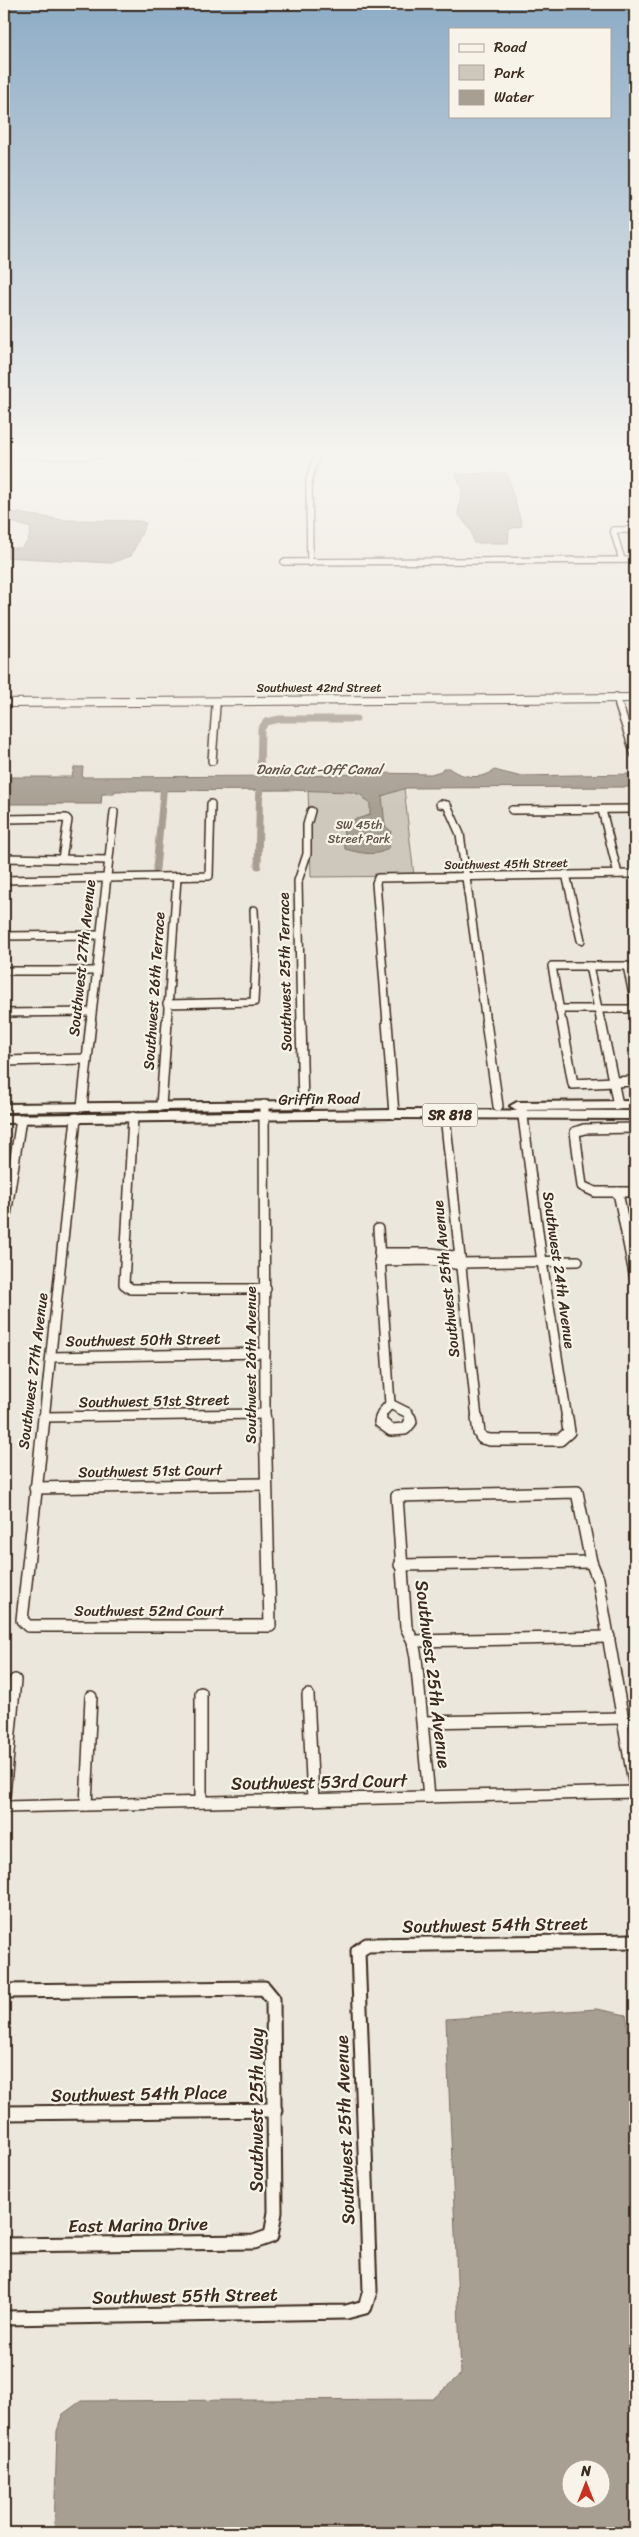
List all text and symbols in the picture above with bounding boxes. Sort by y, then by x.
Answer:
legend [449,28,612,118]
text: Road [494,34,527,60]
text: Park [494,60,525,86]
text: Water [494,84,534,110]
street label: Southwest 42nd Street [256,677,382,699]
water label: Dania Cut-Off Canal [256,757,385,782]
park label: SW 45th Street Park [328,814,391,850]
street label: Southwest 45th Street [444,852,568,876]
street label: Southwest 27th Avenue [61,878,103,1038]
street label: Southwest 25th Terrace [271,892,299,1052]
street label: Southwest 26th Terrace [135,911,173,1071]
street label: Griffin Road [278,1085,361,1113]
road number: SR 818 [422,1104,478,1126]
street label: Southwest 24th Avenue [535,1190,583,1350]
street label: Southwest 25th Avenue [425,1199,467,1359]
street label: Southwest 26th Avenue [238,1286,264,1444]
street label: Southwest 27th Avenue [11,1291,55,1451]
street label: Southwest 50th Street [65,1326,221,1354]
street label: Southwest 51st Street [78,1387,230,1415]
street label: Southwest 51st Court [78,1457,223,1485]
street label: Southwest 25th Avenue [406,1578,460,1770]
street label: Southwest 52nd Court [74,1598,225,1624]
street label: Southwest 53rd Court [231,1764,408,1800]
street label: Southwest 54th Street [402,1907,588,1943]
street label: Southwest 25th Way [241,2027,273,2192]
street label: Southwest 25th Avenue [326,2034,364,2225]
street label: Southwest 54th Place [51,2076,227,2112]
street label: East Marina Drive [68,2208,208,2242]
street label: Southwest 55th Street [92,2278,278,2314]
text: N [580,2459,591,2484]
north arrow [562,2460,612,2510]

